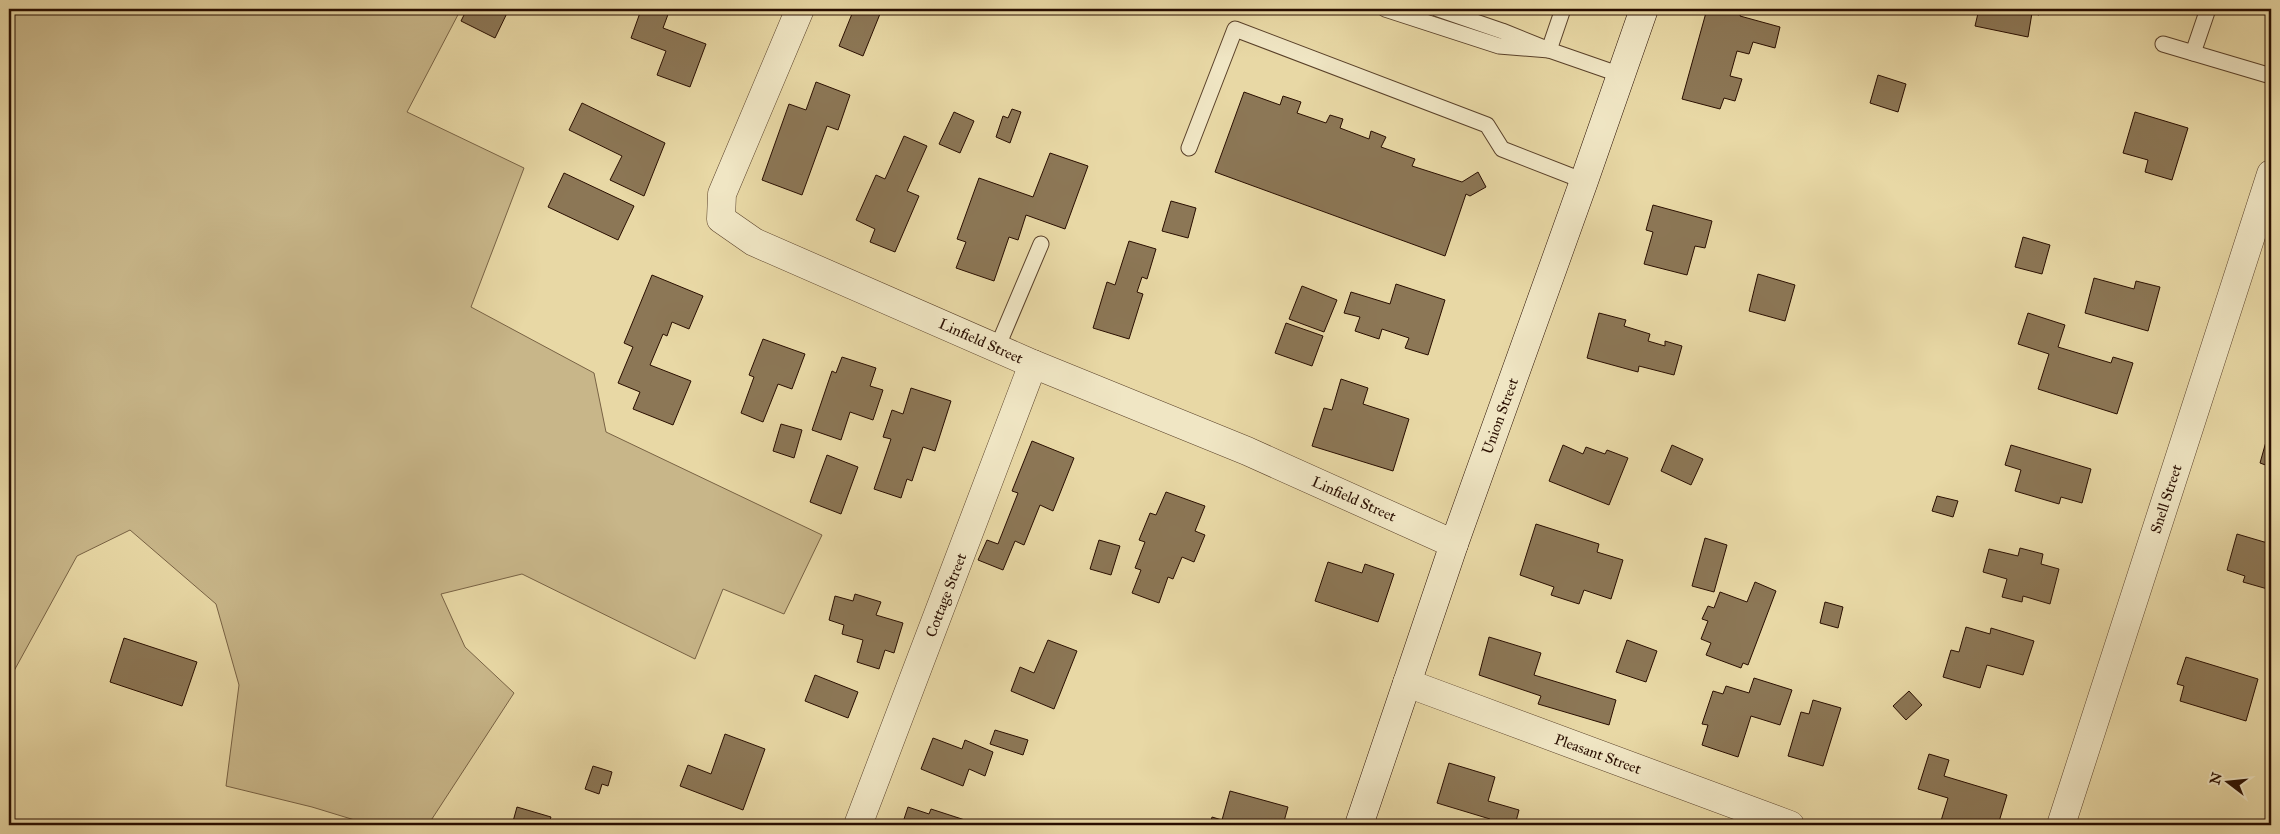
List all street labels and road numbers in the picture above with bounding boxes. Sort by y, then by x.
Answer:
street label: Linfield Street [936,314,1027,368]
street label: Union Street [1478,375,1522,457]
street label: Snell Street [2146,462,2186,536]
street label: Linfield Street [1309,472,1400,526]
street label: Cottage Street [922,550,971,640]
street label: Pleasant Street [1552,730,1644,778]

